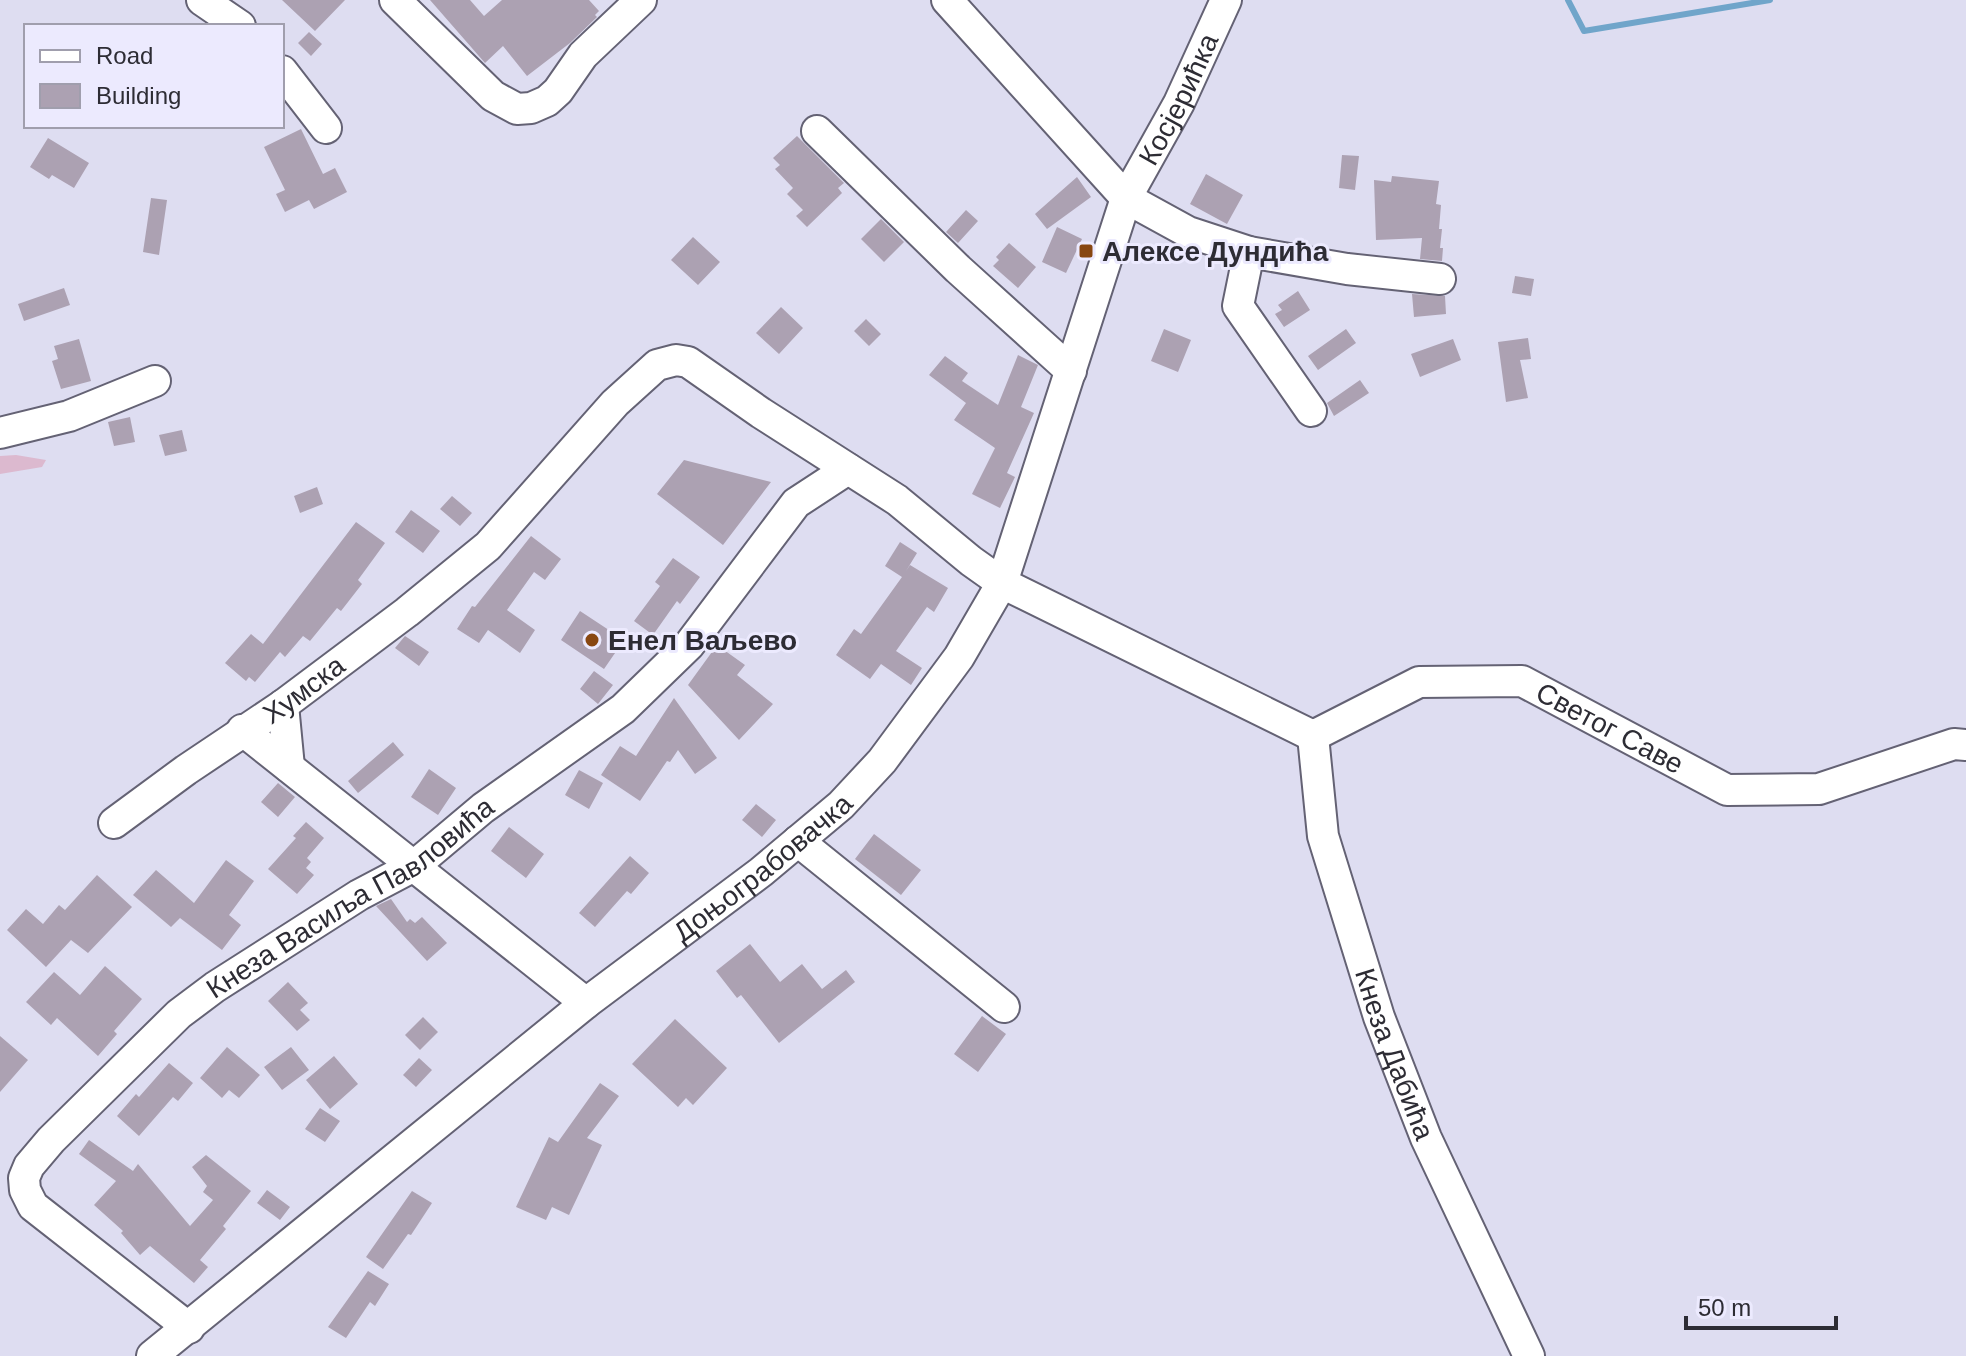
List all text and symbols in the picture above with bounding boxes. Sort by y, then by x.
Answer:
legend [24,24,284,128]
street label: Косјерићка [1133,28,1225,170]
text: Road [96,42,153,69]
text: Building [96,82,181,109]
place label: Алексе Дундића [1102,236,1329,267]
marker: Алексе Дундића [1077,242,1095,260]
place label: Енел Ваљево [608,625,797,656]
marker: Енел Ваљево [583,631,601,649]
street label: Хумска [257,649,351,730]
street label: Светог Саве [1531,677,1688,780]
street label: Доњограбовачка [668,788,859,948]
street label: Кнеза Васиља Павловића [201,790,500,1004]
street label: Кнеза Дабића [1349,965,1440,1145]
scale bar [1686,1280,1836,1330]
text: 50 m [1698,1294,1751,1321]

